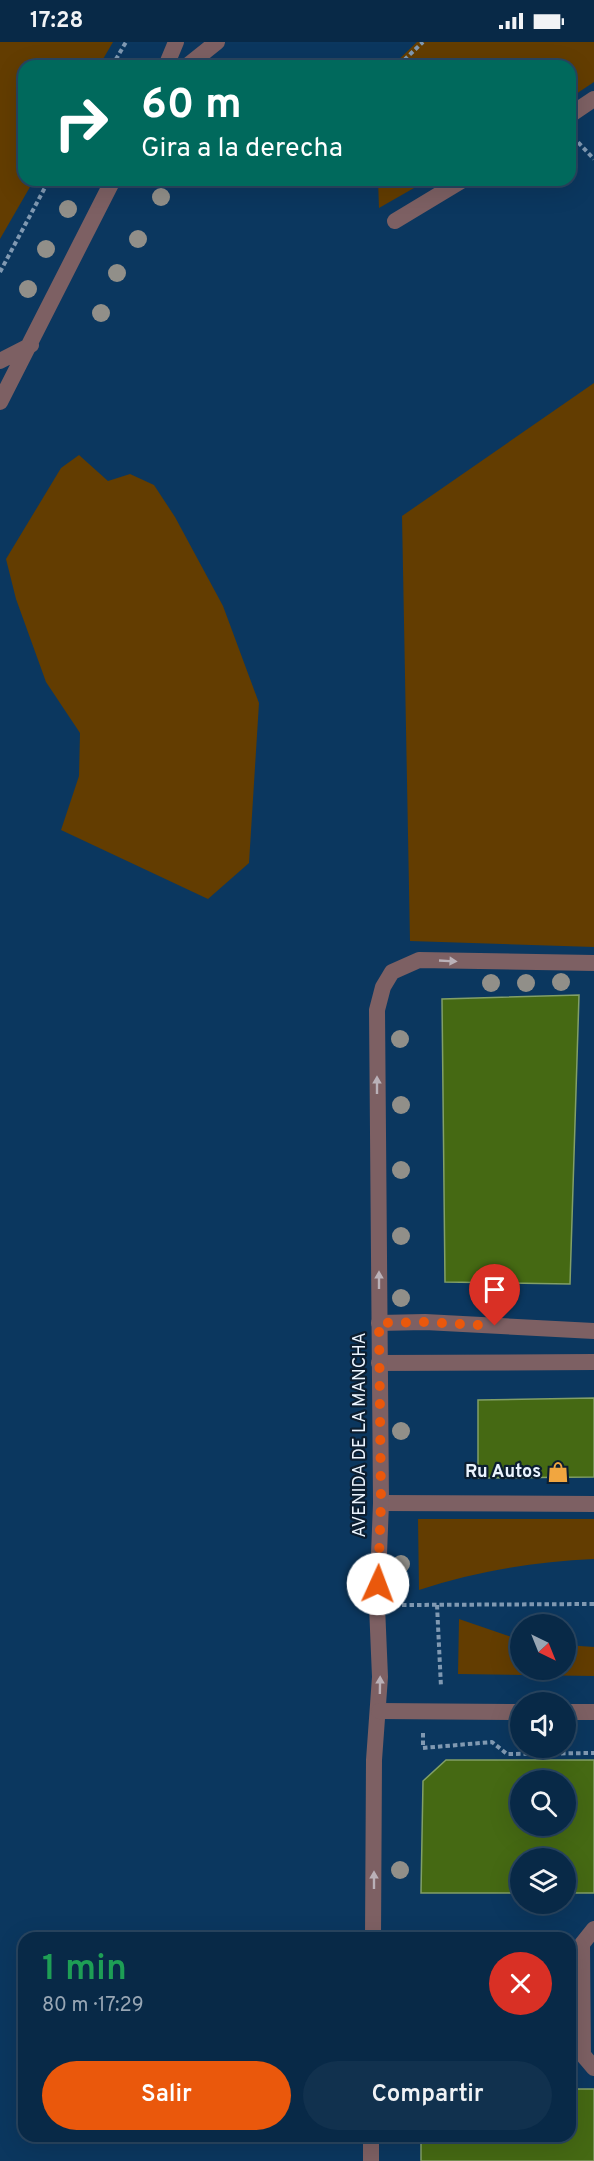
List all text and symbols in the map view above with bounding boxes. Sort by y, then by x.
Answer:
text: 17:28 [30,8,83,35]
text: 60 m [141,80,242,133]
icon: right [42,84,120,162]
text: Gira a la derecha [141,132,343,166]
one-way arrow [438,957,457,966]
one-way arrow [372,1075,382,1094]
pin [469,1264,520,1326]
one-way arrow [374,1270,384,1289]
icon: arrive [478,1273,511,1306]
street label: AVENIDA DE LA MANCHA [349,1332,372,1538]
shop icon: Ru Autos [546,1460,570,1484]
place label: Ru Autos [465,1461,541,1484]
position arrow [346,1552,410,1616]
north arrow [510,1614,576,1680]
map controls [510,1614,576,1914]
one-way arrow [375,1675,384,1694]
button: sound [510,1692,576,1758]
button: search [510,1770,576,1836]
button: layers [510,1848,576,1914]
one-way arrow [369,1870,379,1889]
text: 1 min [42,1947,127,1993]
button: close [489,1952,552,2015]
text: 80 m · 17:29 [42,1993,144,2019]
button: Salir [42,2061,291,2130]
button: Compartir [303,2061,552,2130]

